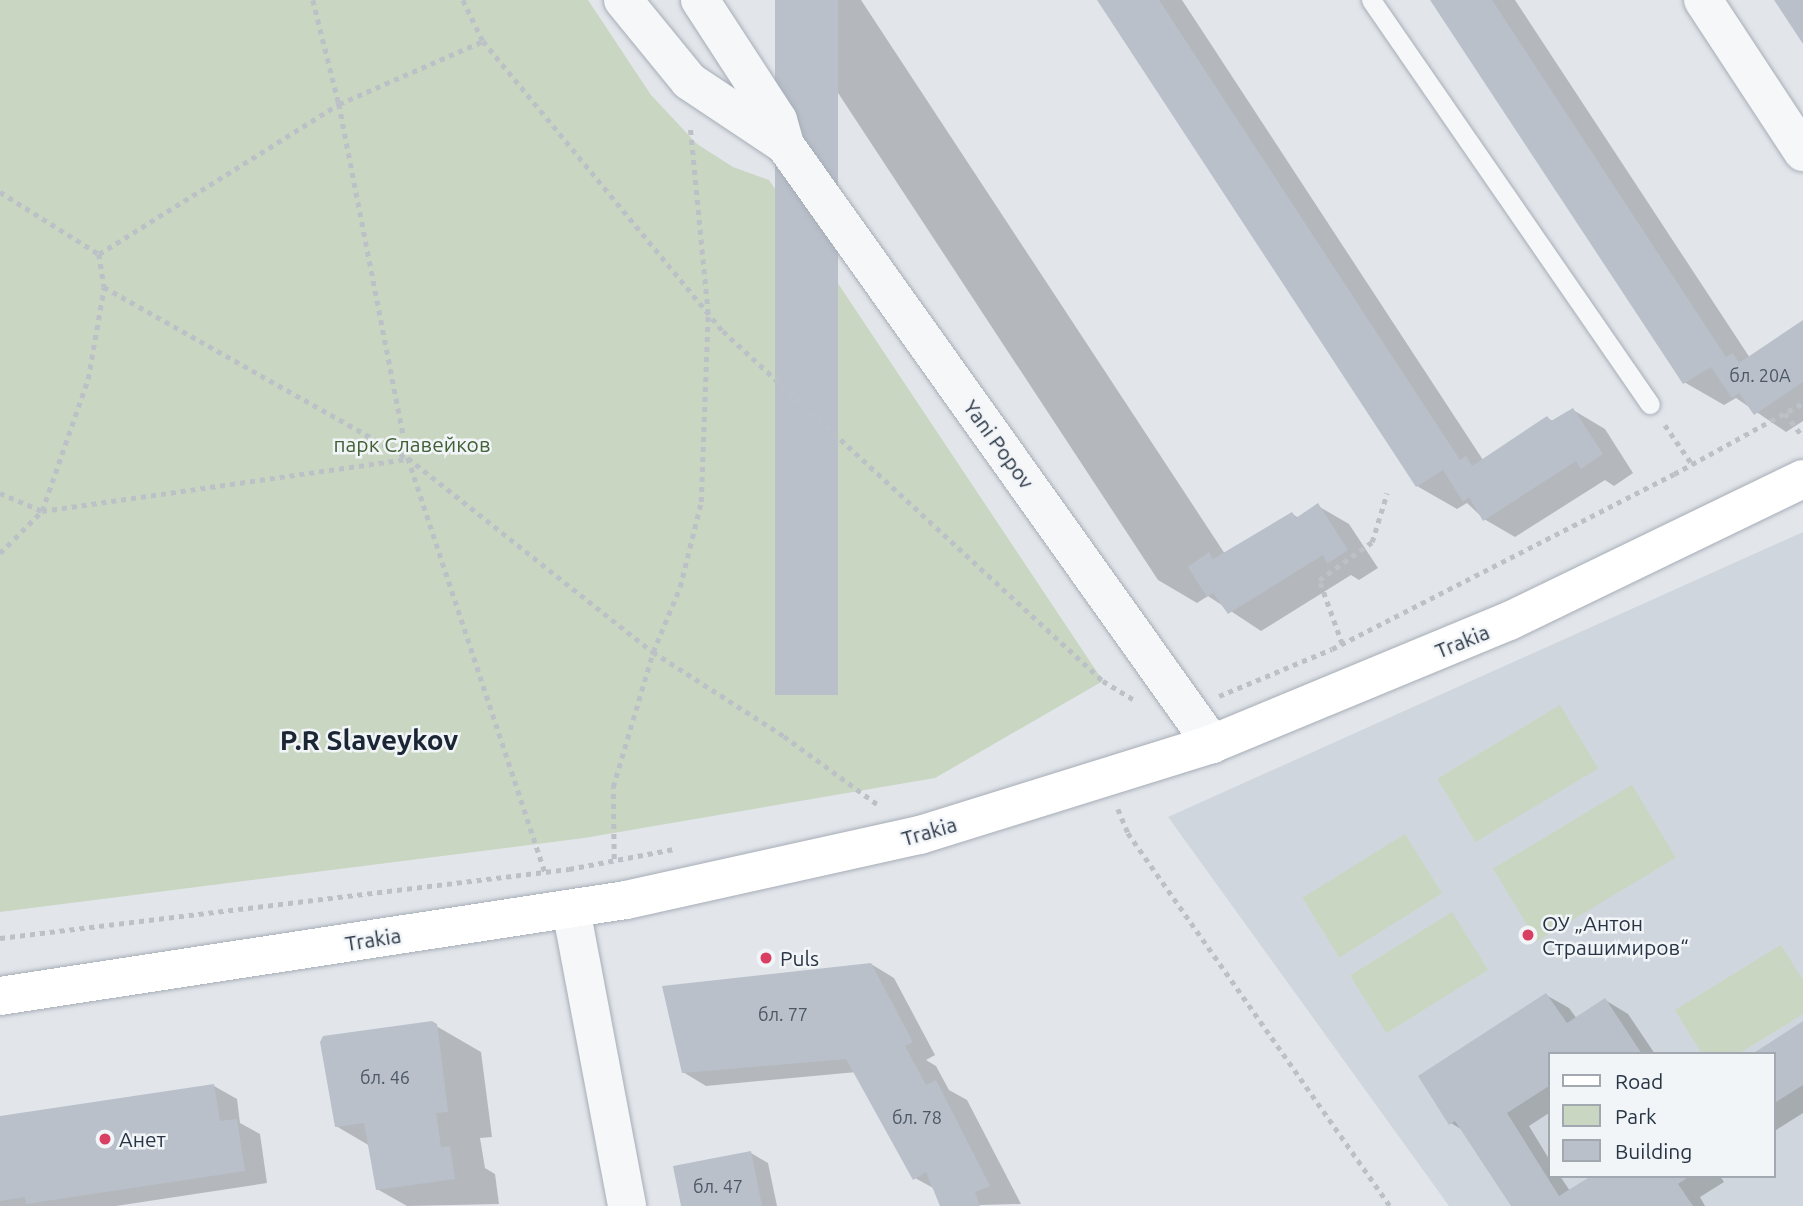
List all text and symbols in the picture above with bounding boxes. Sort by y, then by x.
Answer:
house number: бл. 20A [1729,364,1791,386]
street label: Yani Popov [958,395,1040,493]
park label: парк Славейков [334,431,490,457]
street label: Trakia [1431,619,1493,663]
district label: P.R Slaveykov [280,723,458,757]
street label: Trakia [899,811,959,851]
place label: ОУ „Антон Страшимиров“ [1542,910,1689,960]
street label: Trakia [343,922,403,956]
marker: ОУ „Антон Страшимиров“ [1520,927,1536,943]
place label: Puls [780,945,819,971]
marker: Puls [758,950,774,966]
house number: бл. 77 [758,1003,808,1025]
legend [1548,1052,1775,1178]
house number: бл. 46 [360,1066,410,1088]
text: Road [1615,1069,1663,1093]
text: Park [1615,1104,1657,1128]
house number: бл. 78 [892,1106,942,1128]
place label: Анет [119,1126,166,1152]
marker: Анет [97,1131,113,1147]
text: Building [1615,1139,1692,1163]
house number: бл. 47 [693,1175,743,1197]

